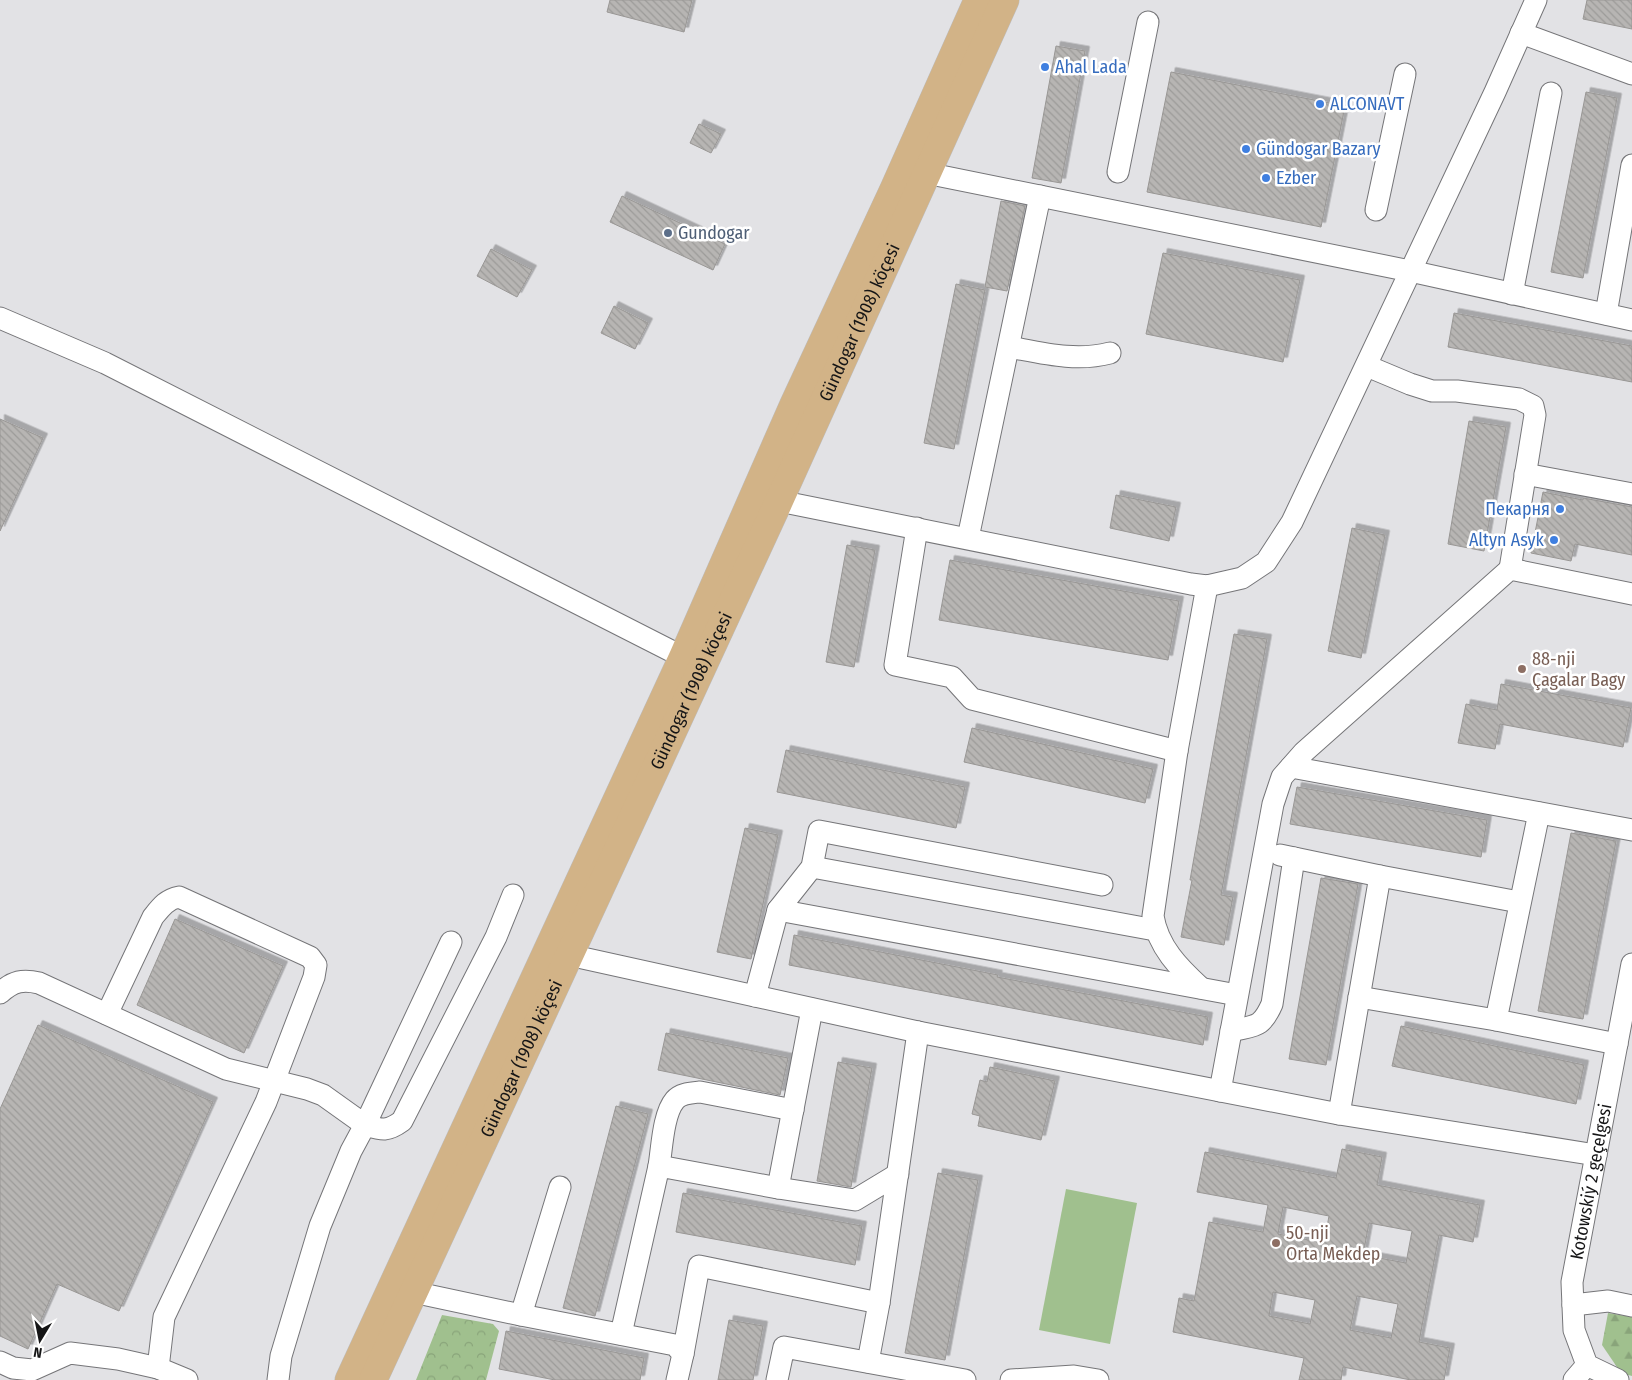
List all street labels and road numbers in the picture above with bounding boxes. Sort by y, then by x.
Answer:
street label: Gündogar (1908) köçesi [814,240,905,405]
street label: Gündogar (1908) köçesi [645,609,737,773]
street label: Gündogar (1908) köçesi [476,977,567,1141]
street label: Kotowskiý 2 geçelgesi [1565,1102,1616,1261]

